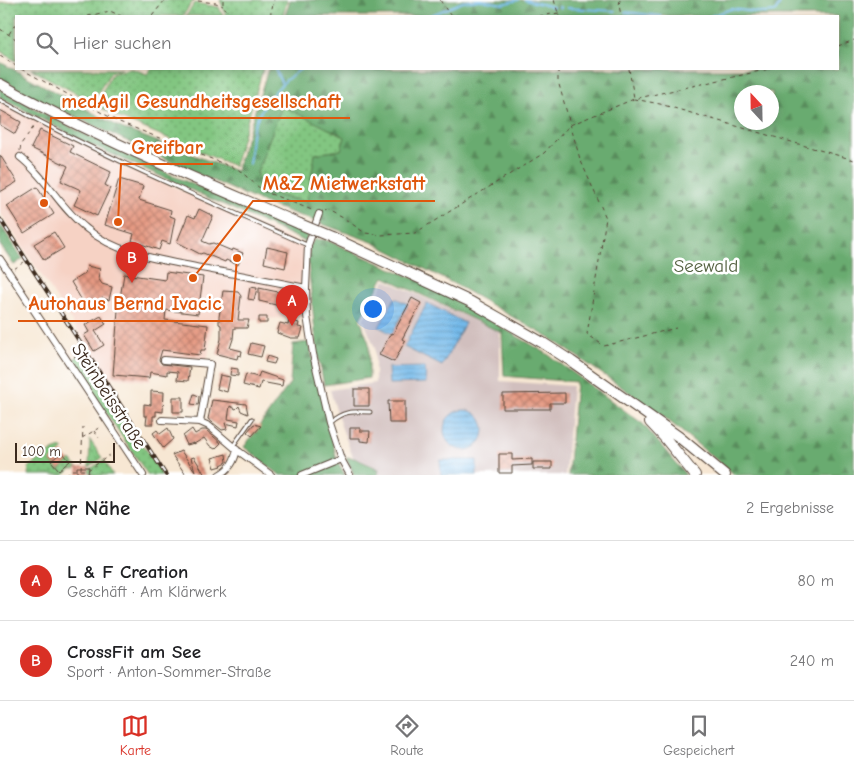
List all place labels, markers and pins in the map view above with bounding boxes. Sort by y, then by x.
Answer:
callout: medAgil Gesundheitsgesellschaft [51,83,350,118]
callout: Greifbar [121,129,213,164]
callout: M&Z Mietwerkstatt [253,166,435,201]
pin: B [116,242,148,283]
pin: A [276,285,308,326]
callout: Autohaus Bernd Ivacic [18,286,232,321]

